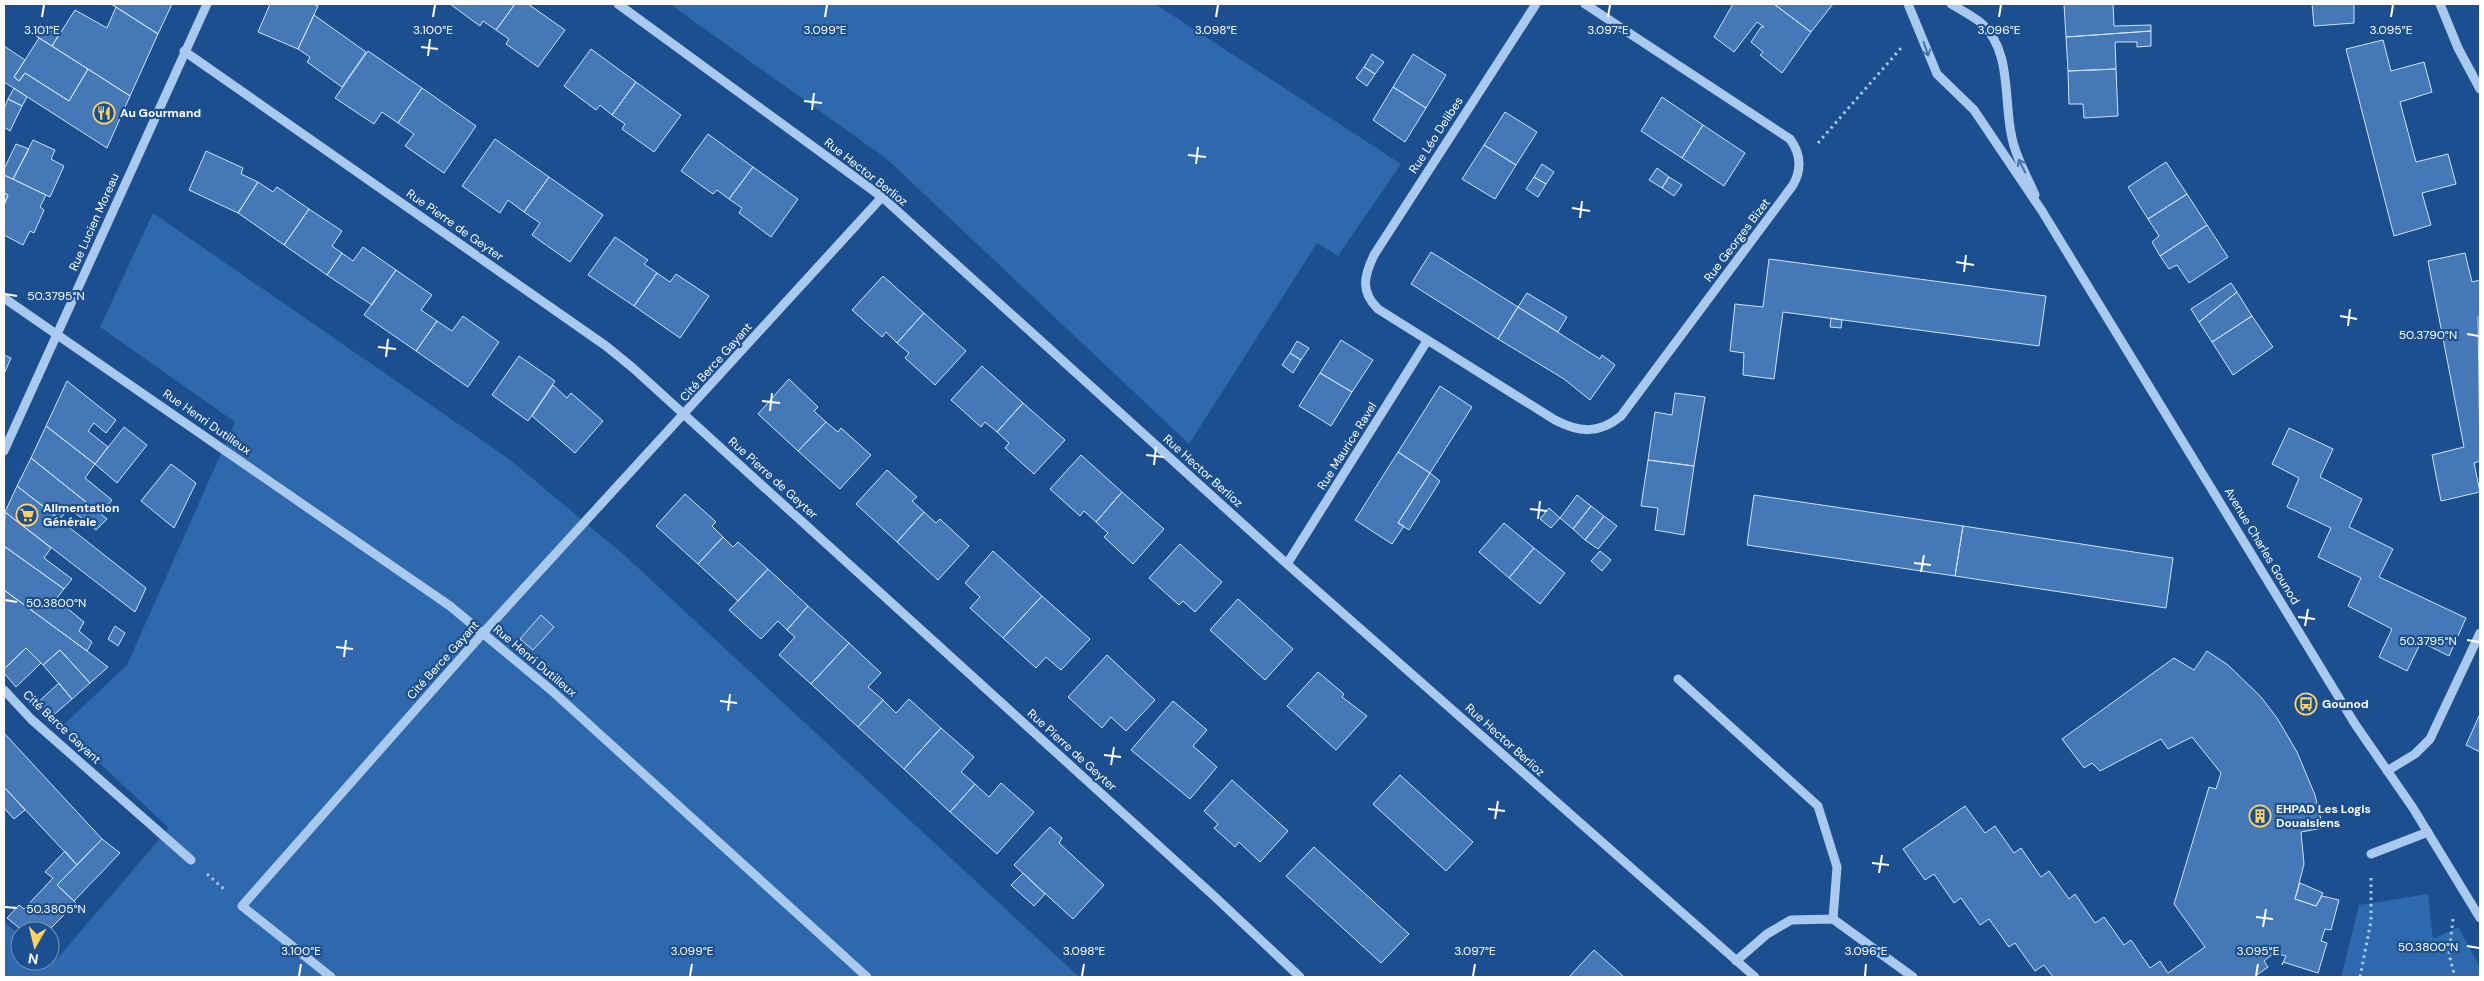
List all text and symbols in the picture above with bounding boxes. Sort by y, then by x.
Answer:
text: 3.101°E [24,22,60,38]
text: 3.100°E [413,22,453,38]
text: 3.099°E [803,22,847,38]
text: 3.098°E [1195,22,1238,38]
text: 3.097°E [1587,22,1629,38]
text: 3.096°E [1977,22,2021,38]
text: 3.095°E [2370,22,2413,38]
one-way arrow [1922,41,1931,56]
street label: Rue Léo Delibes [1405,94,1467,176]
restaurant icon: Au Gourmand [92,101,116,125]
place label: Au Gourmand [120,105,201,121]
street label: Rue Hector Berlioz [821,134,911,210]
one-way arrow [2017,159,2027,174]
street label: Rue Lucien Moreau [65,170,123,273]
street label: Rue Pierre de Geyter [403,185,507,265]
street label: Rue Georges Bizet [1700,195,1774,285]
text: 50.3795°N [27,288,85,304]
street label: Cité Berce Gayant [676,319,756,405]
text: 50.3790°N [2399,327,2457,343]
street label: Rue Henri Dutilleux [160,386,254,458]
street label: Rue Maurice Ravel [1314,399,1380,493]
street label: Rue Hector Berlioz [1160,431,1246,511]
street label: Rue Pierre de Geyter [725,434,821,523]
street label: Avenue Charles Gounod [2221,485,2303,607]
place label: Alimentation Générale [43,500,119,530]
supermarket icon: Alimentation Générale [15,503,39,527]
text: 50.3800°N [26,595,86,611]
street label: Cité Berce Gayant [403,617,483,703]
street label: Rue Henri Dutilleux [490,621,580,701]
text: 50.3795°N [2399,633,2457,649]
street label: Cité Berce Gayant [20,687,105,768]
bus stop icon: Gounod [2294,692,2318,716]
place label: Gounod [2322,696,2369,712]
street label: Rue Hector Berlioz [1462,700,1548,780]
street label: Rue Pierre de Geyter [1024,706,1120,795]
place label: EHPAD Les Logis Douaisiens [2276,801,2371,831]
building icon: EHPAD Les Logis Douaisiens [2248,804,2272,828]
text: 50.3805°N [26,901,86,917]
north arrow [10,921,60,971]
text: 50.3800°N [2398,939,2458,955]
text: 3.100°E [281,943,321,959]
text: 3.099°E [670,943,714,959]
text: 3.098°E [1063,943,1106,959]
text: 3.097°E [1454,943,1496,959]
text: 3.096°E [1844,943,1888,959]
text: 3.095°E [2237,943,2280,959]
text: N [27,949,40,968]

